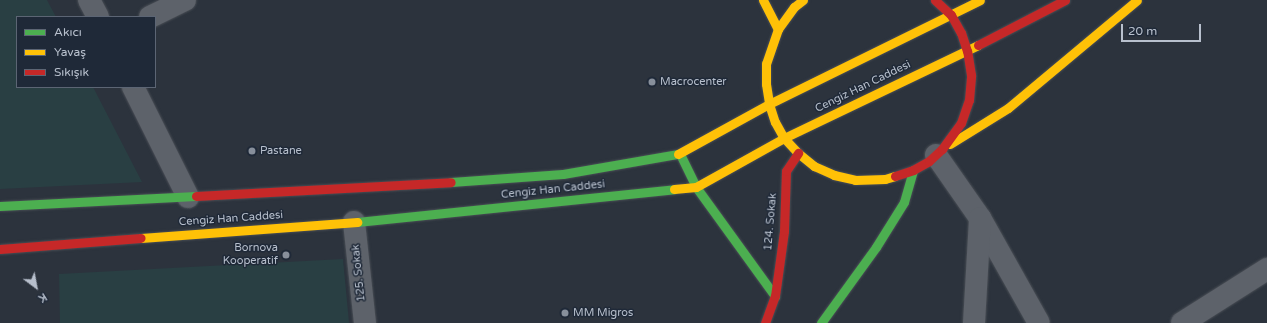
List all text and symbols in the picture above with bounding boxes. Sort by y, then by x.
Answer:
legend [16,16,156,88]
scale bar [1123,16,1203,42]
text: 20 m [1128,24,1157,38]
text: Akıcı [54,25,82,39]
text: Yavaş [54,45,86,59]
street label: Cengiz Han Caddesi [813,58,913,116]
text: Sıkışık [54,65,89,79]
place label: Macrocenter [660,75,727,89]
marker: Macrocenter [647,77,657,87]
place label: Pastane [260,144,302,158]
marker: Pastane [247,146,257,156]
street label: Cengiz Han Caddesi [500,178,606,202]
street label: 124. Sokak [762,193,780,251]
street label: Cengiz Han Caddesi [178,209,284,229]
place label: Bornova Kooperatif [223,242,278,268]
street label: 125. Sokak [349,244,369,302]
marker: Bornova Kooperatif [281,250,291,260]
north arrow [16,267,56,307]
text: K [36,290,49,305]
place label: MM Migros [573,306,633,320]
marker: MM Migros [560,308,570,318]

